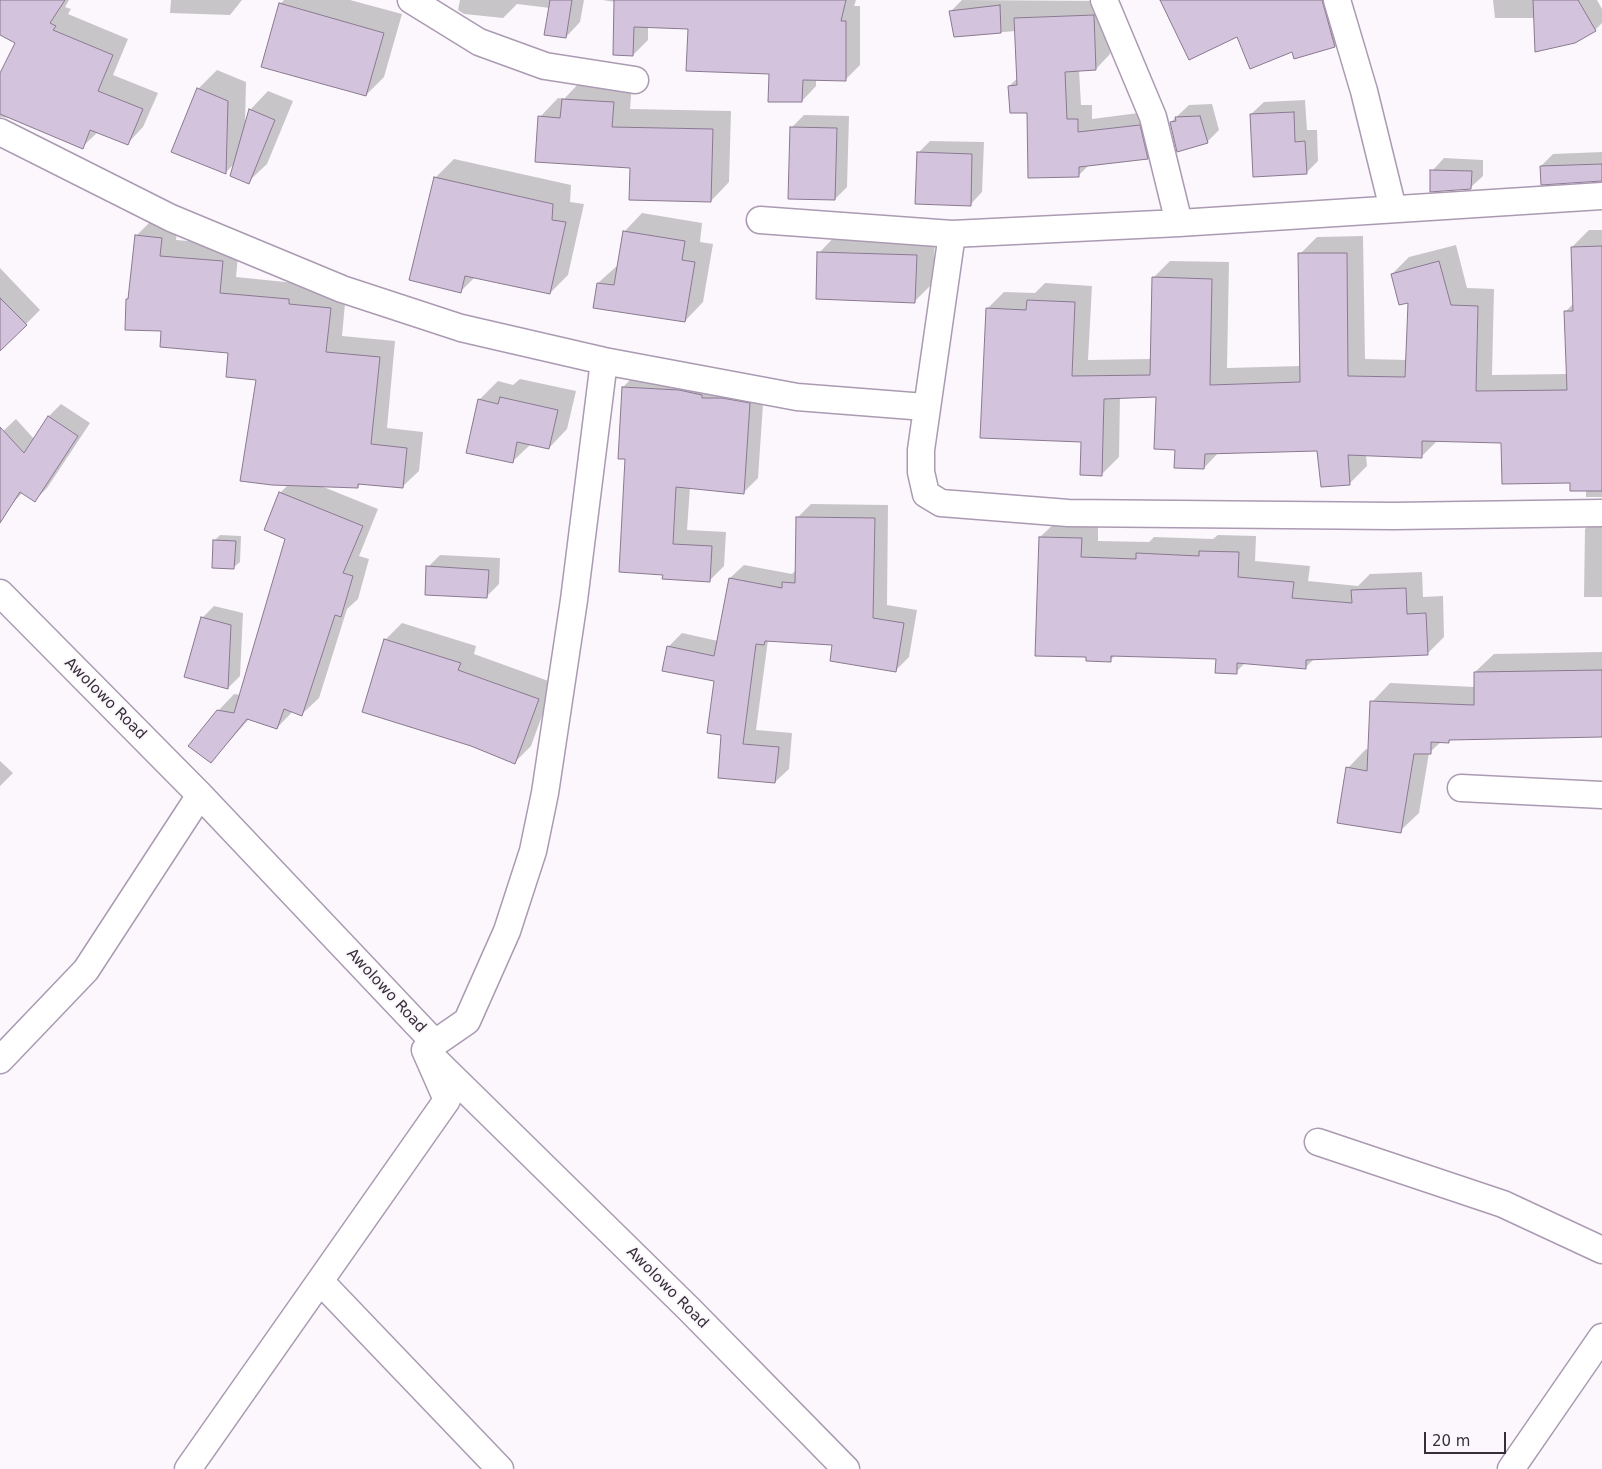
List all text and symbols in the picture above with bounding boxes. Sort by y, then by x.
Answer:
street label: Awolowo Road [60,654,150,744]
street label: Awolowo Road [342,945,430,1037]
street label: Awolowo Road [622,1243,712,1333]
scale bar [1427,1422,1510,1454]
text: 20 m [1432,1432,1470,1450]

